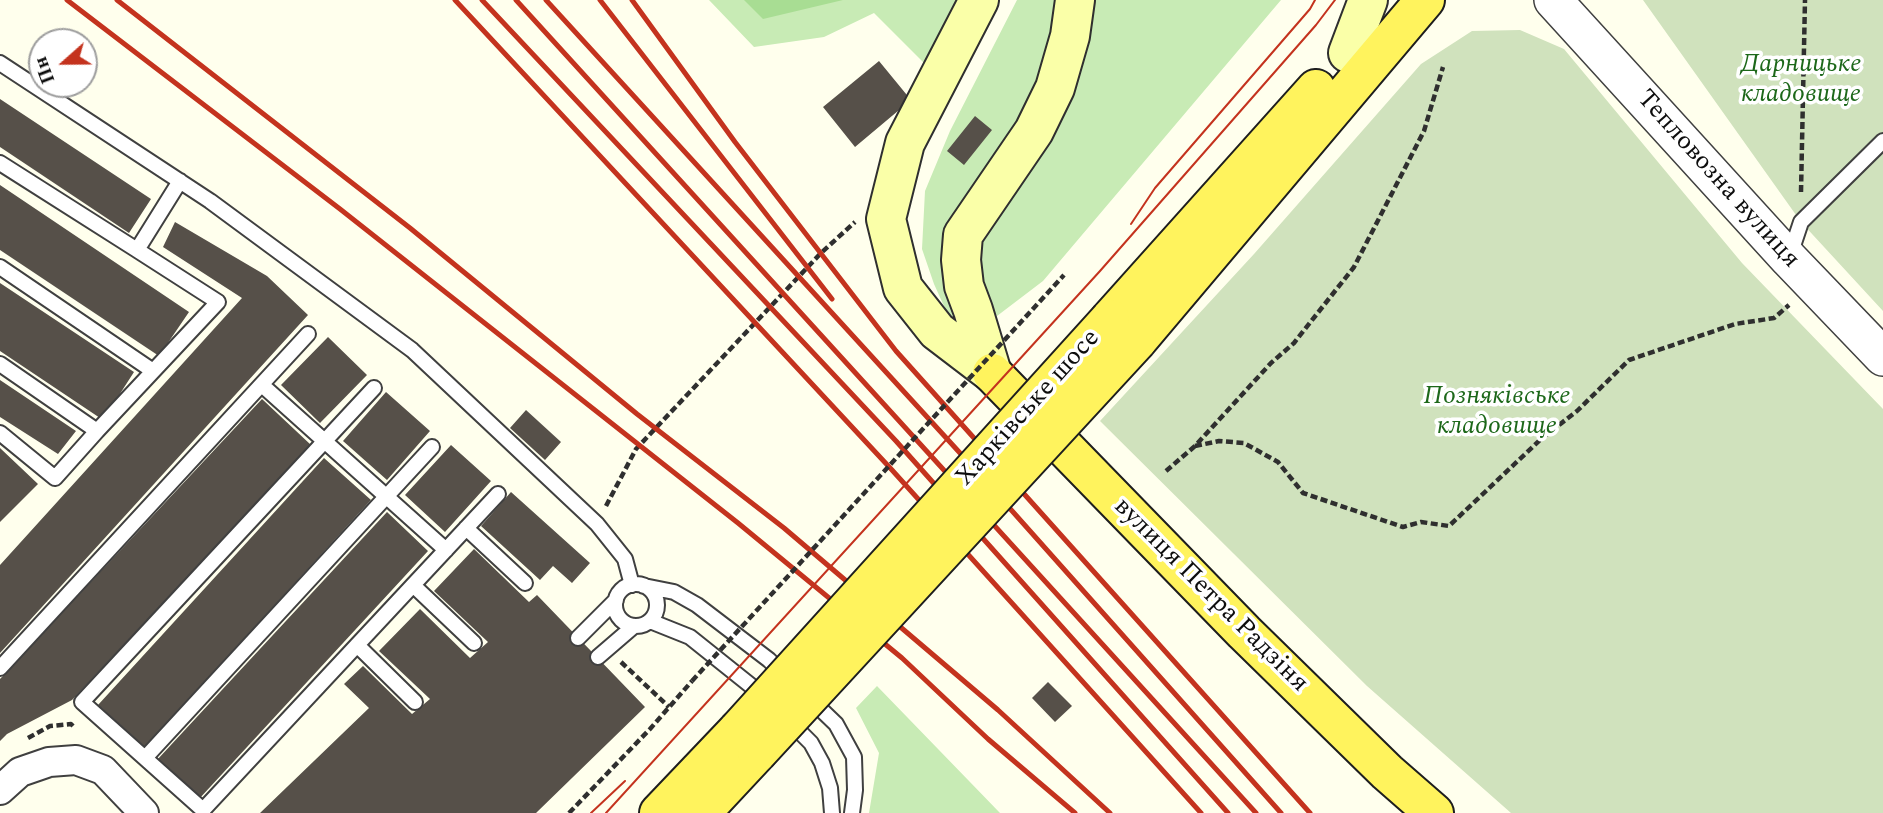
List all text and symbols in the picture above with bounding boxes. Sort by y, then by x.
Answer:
north arrow [28,28,98,98]
park label: Дарницьке кладовище [1741,50,1861,112]
text: Пн [26,52,63,88]
street label: Тепловозна вулиця [1629,84,1805,276]
street label: Харківське шосе [950,324,1108,494]
park label: Позняківське кладовище [1423,382,1571,444]
street label: вулиця Петра Радзіня [1106,492,1314,700]

